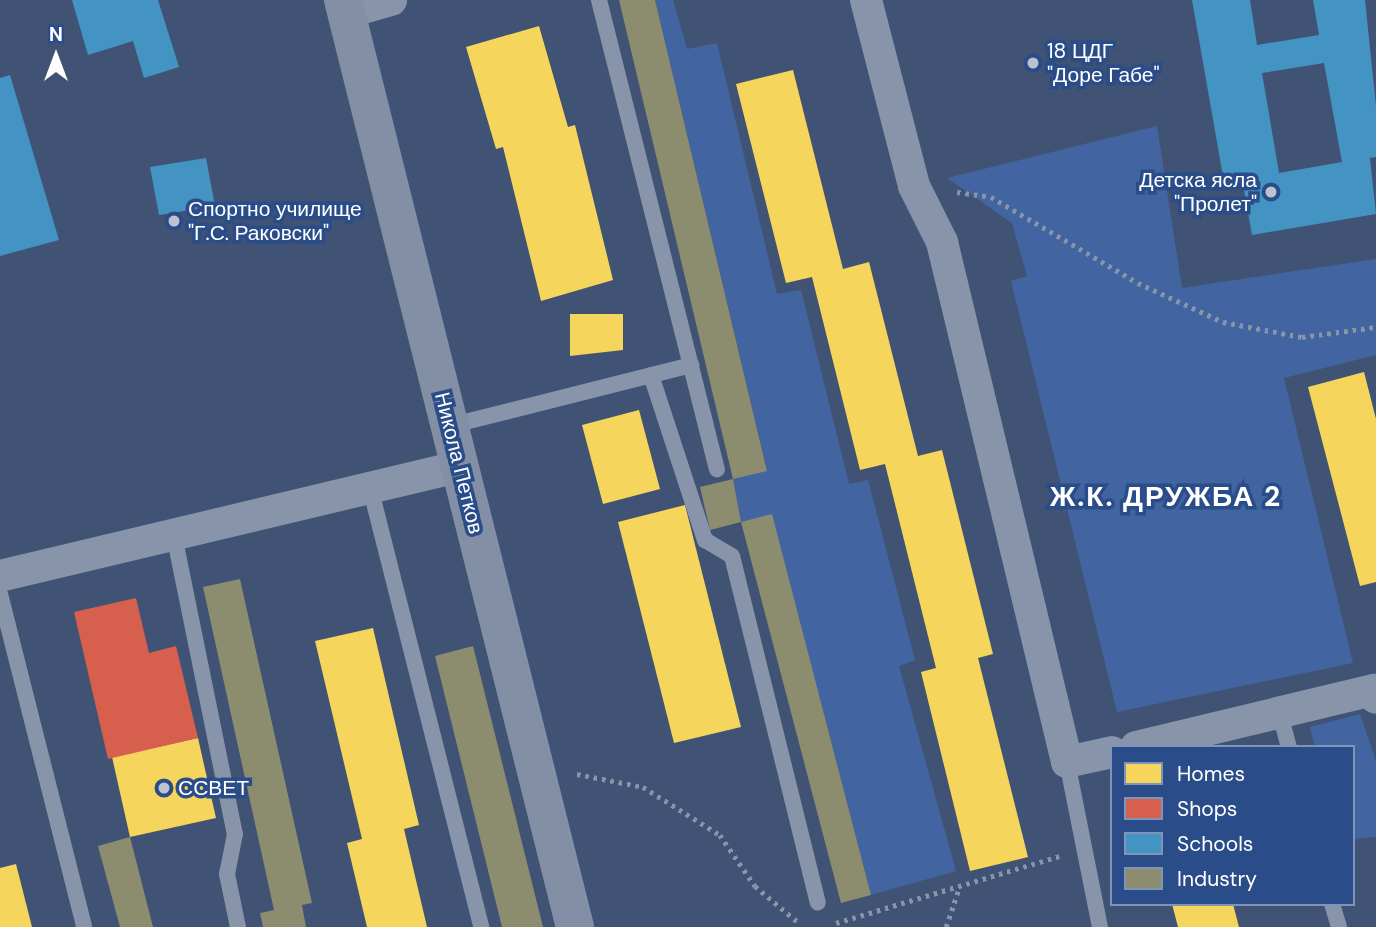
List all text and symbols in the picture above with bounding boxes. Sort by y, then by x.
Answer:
north arrow [21,21,91,91]
text: N [49,22,63,47]
place label: 18 ЦДГ "Доре Габе" [1047,38,1160,88]
marker: 18 ЦДГ "Доре Габе" [1025,55,1041,71]
place label: Детска ясла "Пролет" [1139,167,1257,217]
marker: Детска ясла "Пролет" [1263,184,1279,200]
place label: Спортно училище "Г.С. Раковски" [188,196,362,246]
marker: Спортно училище "Г.С. Раковски" [166,213,182,229]
street label: Никола Петков [429,390,489,536]
district label: Ж.К. ДРУЖБА 2 [1052,480,1280,514]
legend [1110,745,1355,906]
text: Homes [1177,760,1245,788]
place label: ССВЕТ [178,775,249,801]
marker: ССВЕТ [156,780,172,796]
text: Shops [1177,795,1237,823]
text: Schools [1177,830,1253,858]
text: Industry [1177,865,1257,893]

